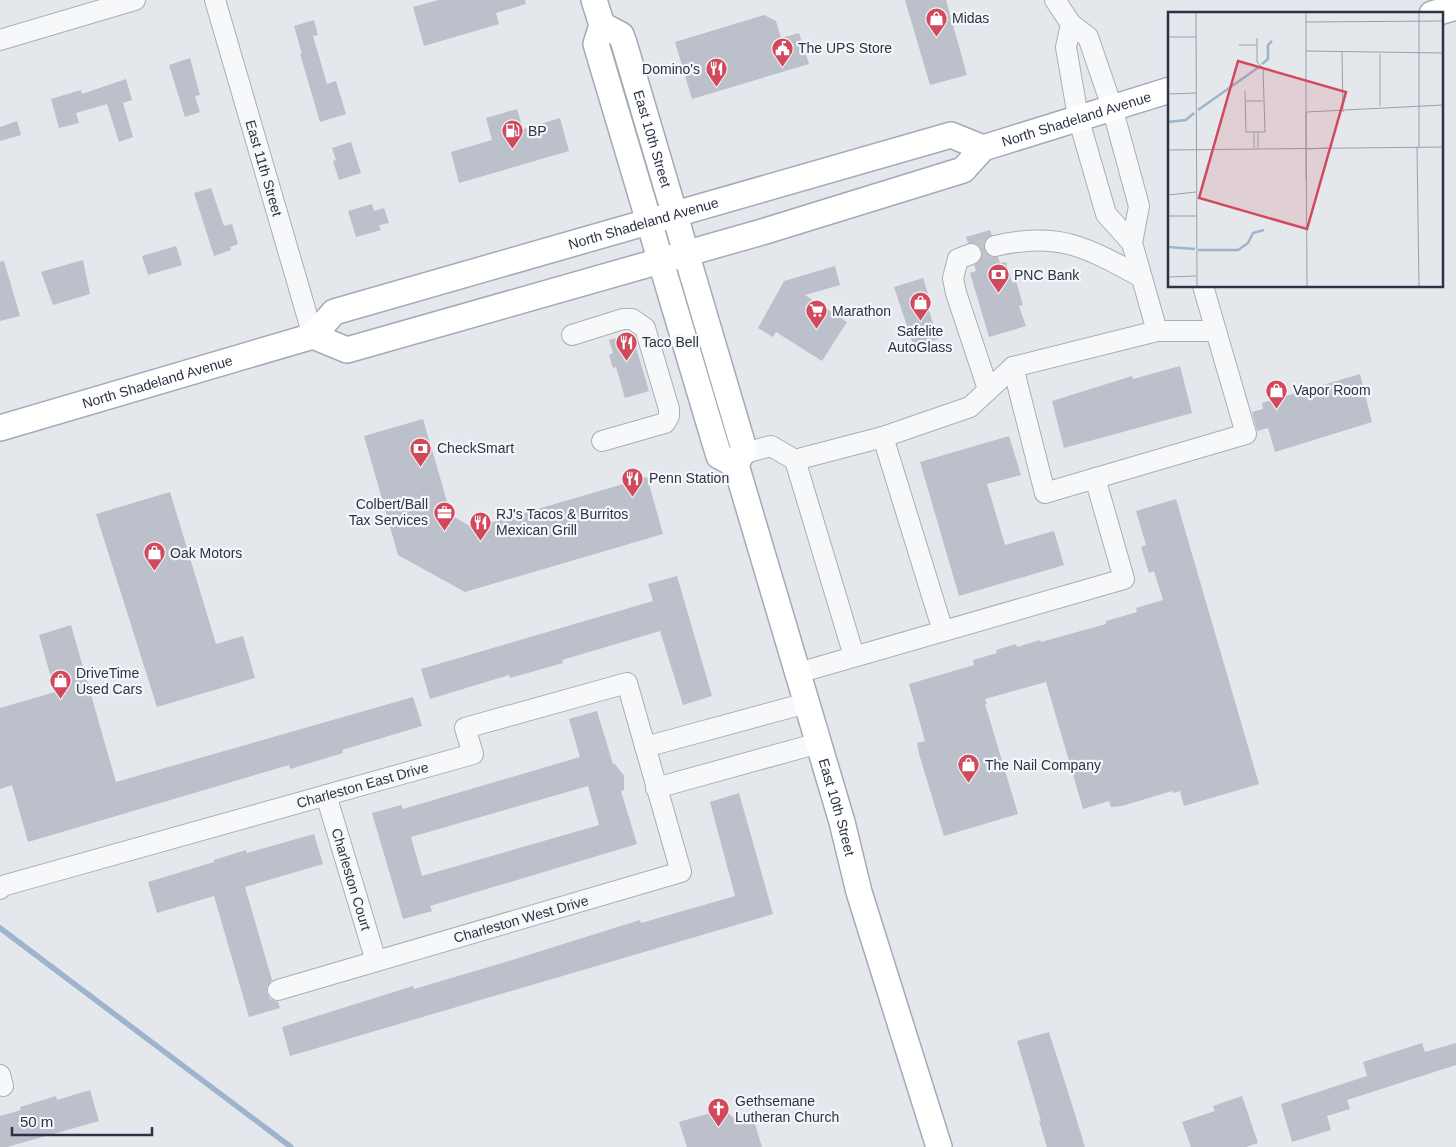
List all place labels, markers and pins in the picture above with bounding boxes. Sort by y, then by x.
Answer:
shop icon: Midas [924,6,948,37]
place label: Midas [952,10,989,26]
public building icon: The UPS Store [770,36,794,67]
place label: The UPS Store [798,40,892,56]
restaurant icon: Domino's [704,57,728,88]
place label: Domino's [642,61,700,77]
fuel station icon: BP [500,119,524,150]
place label: BP [528,123,547,139]
bank icon: PNC Bank [986,263,1010,294]
place label: PNC Bank [1014,267,1080,283]
shop icon: Safelite AutoGlass [908,291,932,322]
supermarket icon: Marathon [804,299,828,330]
place label: Marathon [832,303,891,319]
place label: Safelite AutoGlass [888,323,952,355]
restaurant icon: Taco Bell [614,330,638,361]
place label: Taco Bell [642,334,699,350]
shop icon: Vapor Room [1265,378,1289,409]
place label: Vapor Room [1293,382,1371,398]
bank icon: CheckSmart [409,436,433,467]
place label: CheckSmart [437,440,514,456]
restaurant icon: Penn Station [621,466,645,497]
place label: Penn Station [649,470,729,486]
place label: Colbert/Ball Tax Services [349,496,428,528]
office icon: Colbert/Ball Tax Services [432,500,456,531]
place label: RJ's Tacos & Burritos Mexican Grill [496,506,628,538]
restaurant icon: RJ's Tacos & Burritos Mexican Grill [468,510,492,541]
shop icon: Oak Motors [142,541,166,572]
place label: Oak Motors [170,545,242,561]
place label: DriveTime Used Cars [76,665,142,697]
shop icon: DriveTime Used Cars [48,669,72,700]
shop icon: The Nail Company [957,753,981,784]
place label: The Nail Company [985,757,1101,773]
place label: Gethsemane Lutheran Church [735,1093,839,1125]
church icon: Gethsemane Lutheran Church [707,1097,731,1128]

